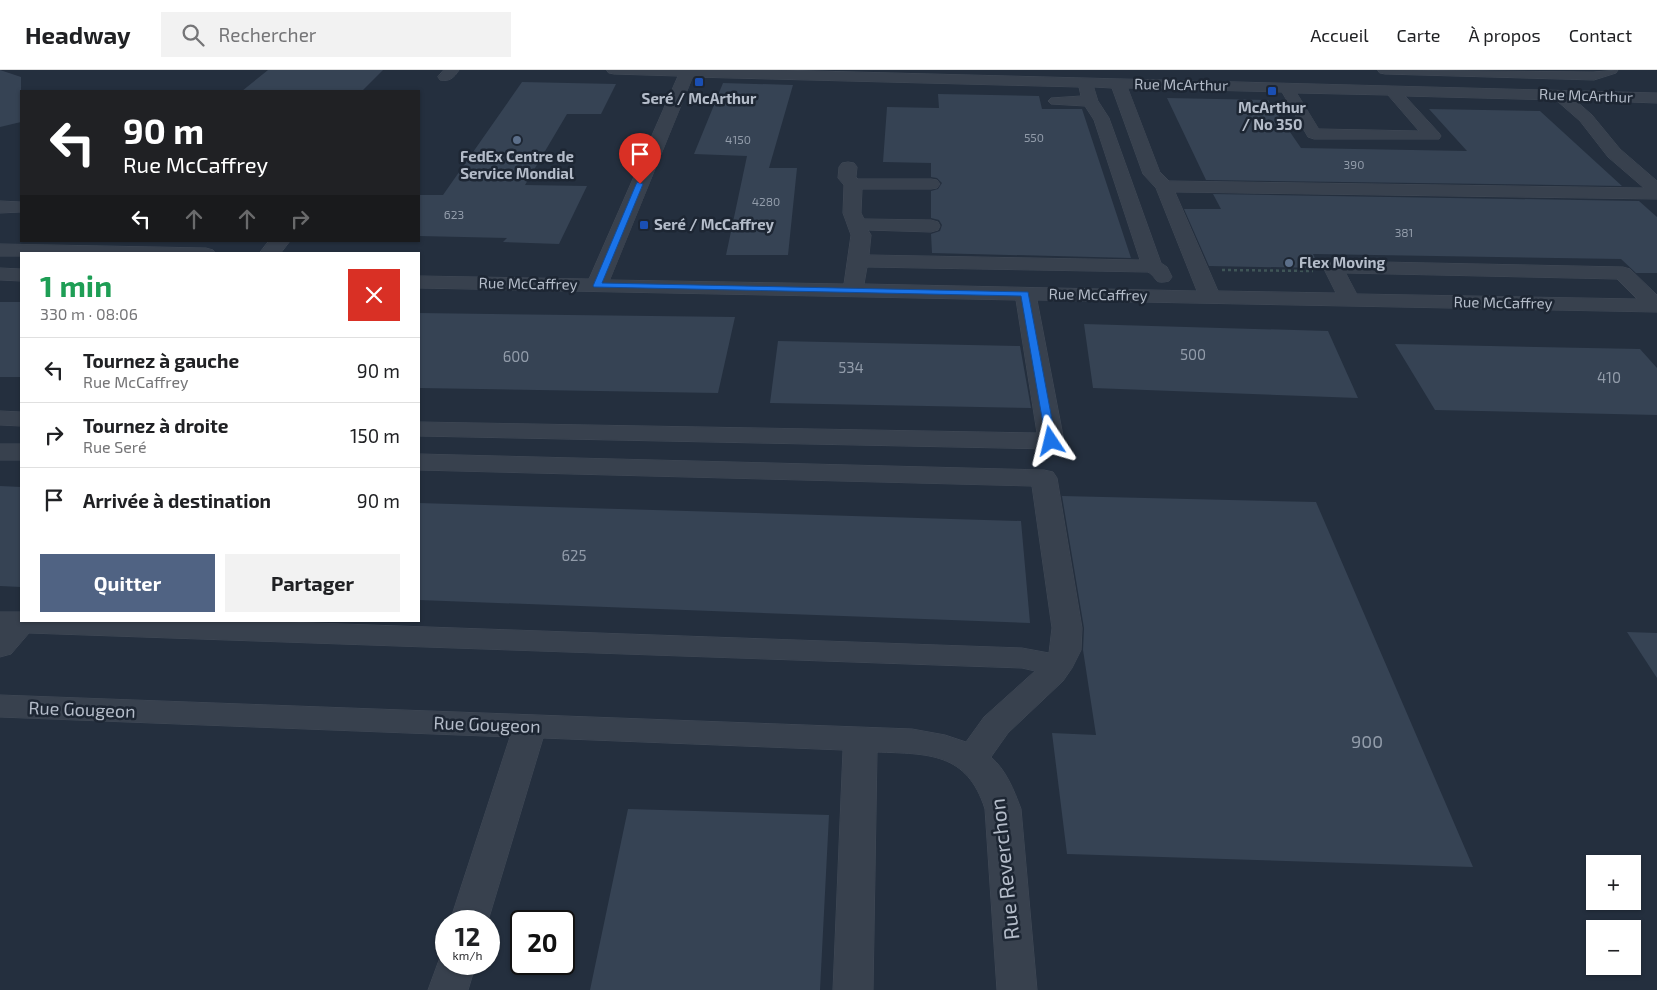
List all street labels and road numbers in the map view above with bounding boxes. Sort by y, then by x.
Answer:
street label: Rue McArthur [1134,74,1228,94]
street label: Rue McArthur [1539,84,1633,106]
street label: Rue McCaffrey [478,273,578,293]
street label: Rue McCaffrey [1048,284,1148,304]
street label: Rue McCaffrey [1453,292,1553,312]
street label: Rue Gougeon [28,696,136,722]
street label: Rue Gougeon [433,711,541,737]
street label: Rue Reverchon [984,797,1023,941]

